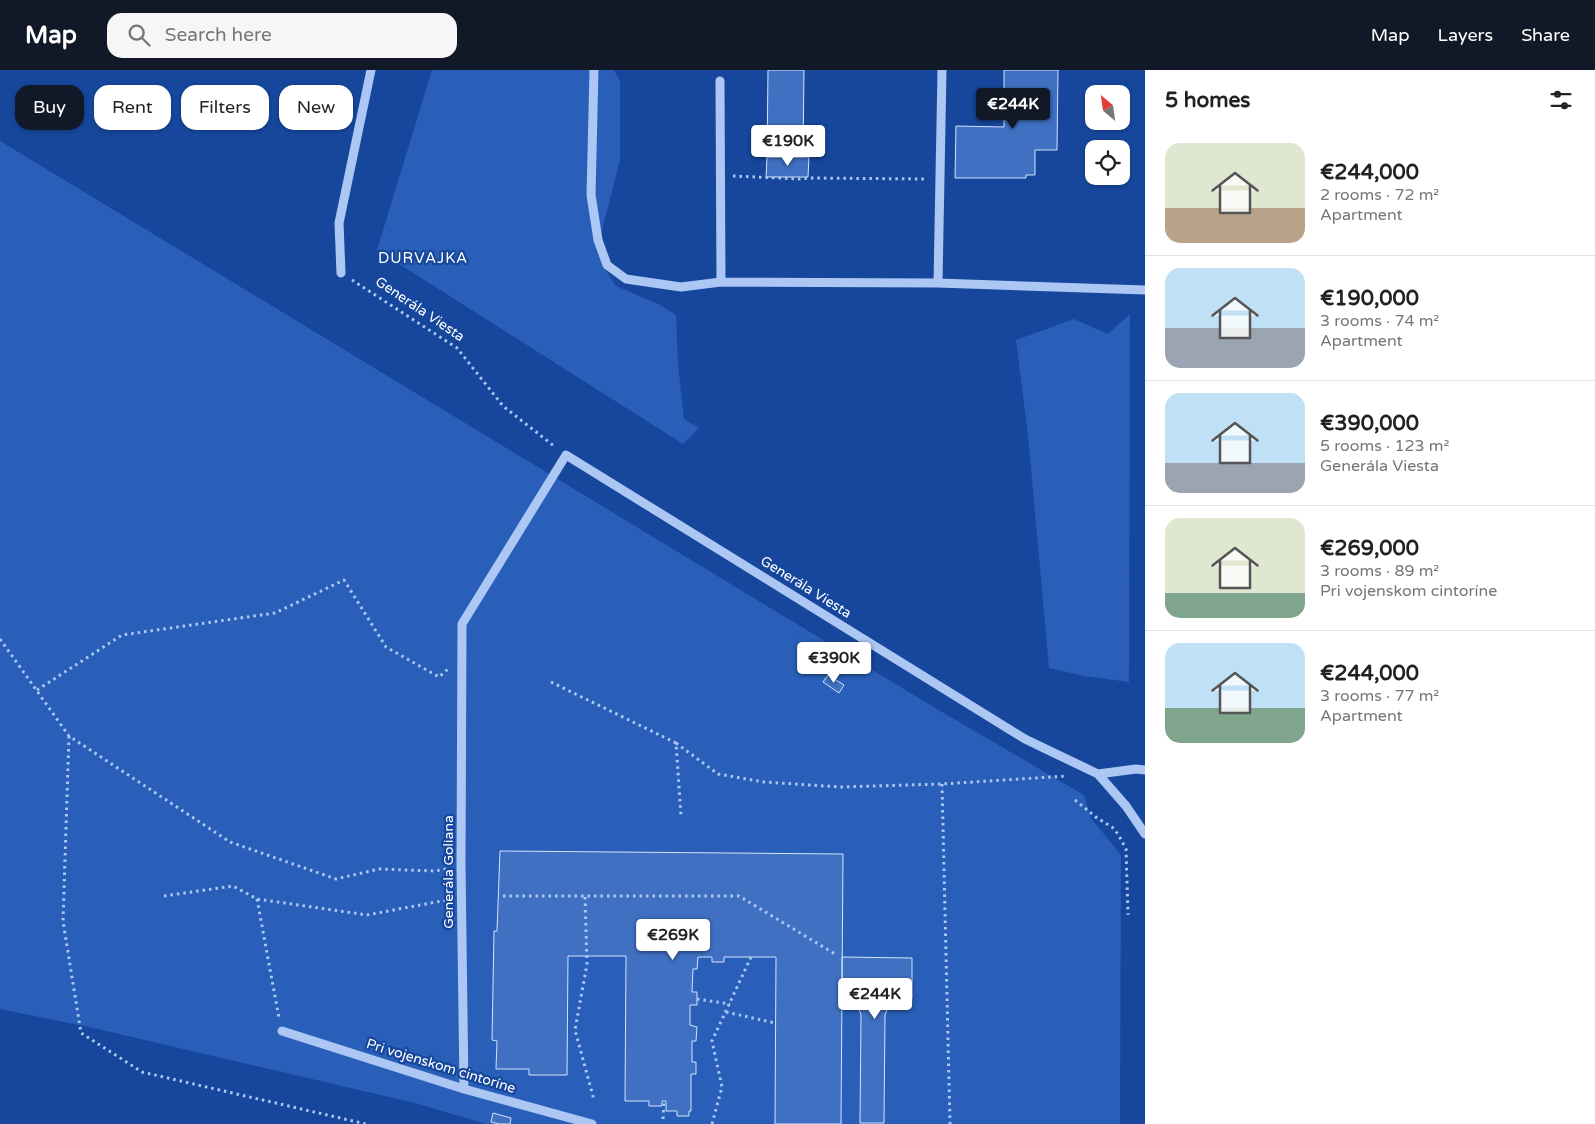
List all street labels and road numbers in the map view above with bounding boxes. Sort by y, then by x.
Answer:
street label: Generála Viesta [372,273,468,345]
street label: Generála Viesta [757,552,855,622]
street label: Generála Goliana [440,815,457,929]
street label: Pri vojenskom cintoríne [364,1035,518,1097]

